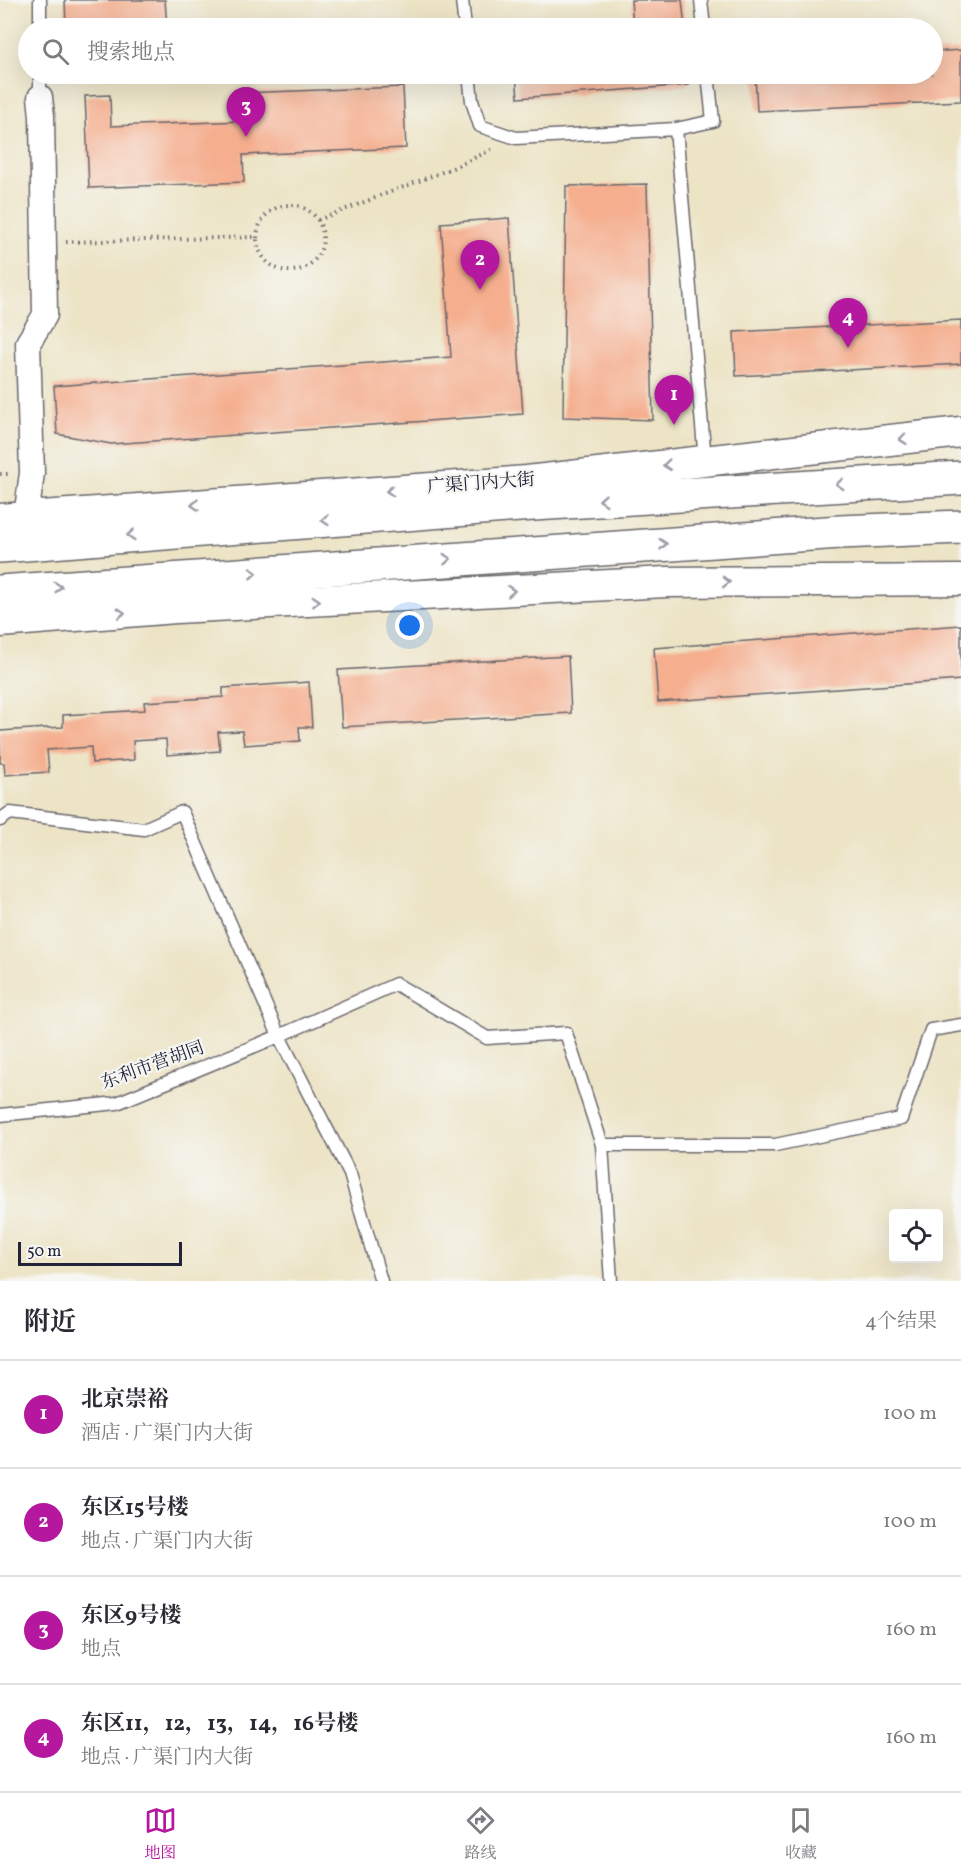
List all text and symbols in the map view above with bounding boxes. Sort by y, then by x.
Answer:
search box [18,18,943,84]
icon: search [39,35,72,68]
text: 搜索地点 [87,38,175,69]
pin: 3 [226,88,266,137]
pin: 2 [460,240,500,290]
pin: 4 [828,298,868,348]
pin: 1 [654,376,694,425]
one-way arrow [898,432,907,445]
one-way arrow [663,458,672,471]
street label: 广渠门内大街 [426,468,536,500]
one-way arrow [835,478,844,491]
one-way arrow [385,484,394,497]
one-way arrow [599,493,608,506]
one-way arrow [191,498,200,511]
one-way arrow [320,513,329,526]
one-way arrow [126,528,135,541]
one-way arrow [658,538,667,551]
one-way arrow [443,553,452,566]
one-way arrow [248,567,257,580]
one-way arrow [722,576,731,588]
one-way arrow [54,581,63,594]
one-way arrow [506,584,515,597]
one-way arrow [311,594,320,607]
one-way arrow [117,606,126,619]
your location [395,611,424,640]
street label: 东利市营胡同 [98,1036,208,1096]
map controls [889,1209,943,1263]
button: locate [889,1209,943,1263]
scale bar [18,1239,182,1266]
text: 50 m [27,1241,61,1263]
text: 附近 [24,1305,76,1341]
text: 4个结果 [865,1308,937,1336]
text: 北京崇裕 [81,1385,169,1416]
text: 1 [39,1400,48,1428]
text: 100 m [883,1400,937,1428]
text: 酒店 · 广渠门内大街 [81,1420,253,1448]
text: 东区15号楼 [81,1493,188,1524]
text: 2 [38,1508,49,1536]
text: 100 m [883,1508,937,1536]
text: 地点 · 广渠门内大街 [81,1528,253,1556]
text: 东区9号楼 [81,1601,181,1632]
text: 3 [38,1616,49,1644]
text: 160 m [885,1616,937,1644]
text: 地点 [81,1636,121,1664]
text: 东区11，12，13，14，16号楼 [81,1709,358,1740]
text: 4 [37,1724,50,1752]
text: 160 m [885,1724,937,1752]
text: 地点 · 广渠门内大街 [81,1744,253,1772]
tab: 地图 [144,1804,177,1865]
tab: 路线 [464,1804,497,1865]
tab: 收藏 [784,1804,817,1865]

